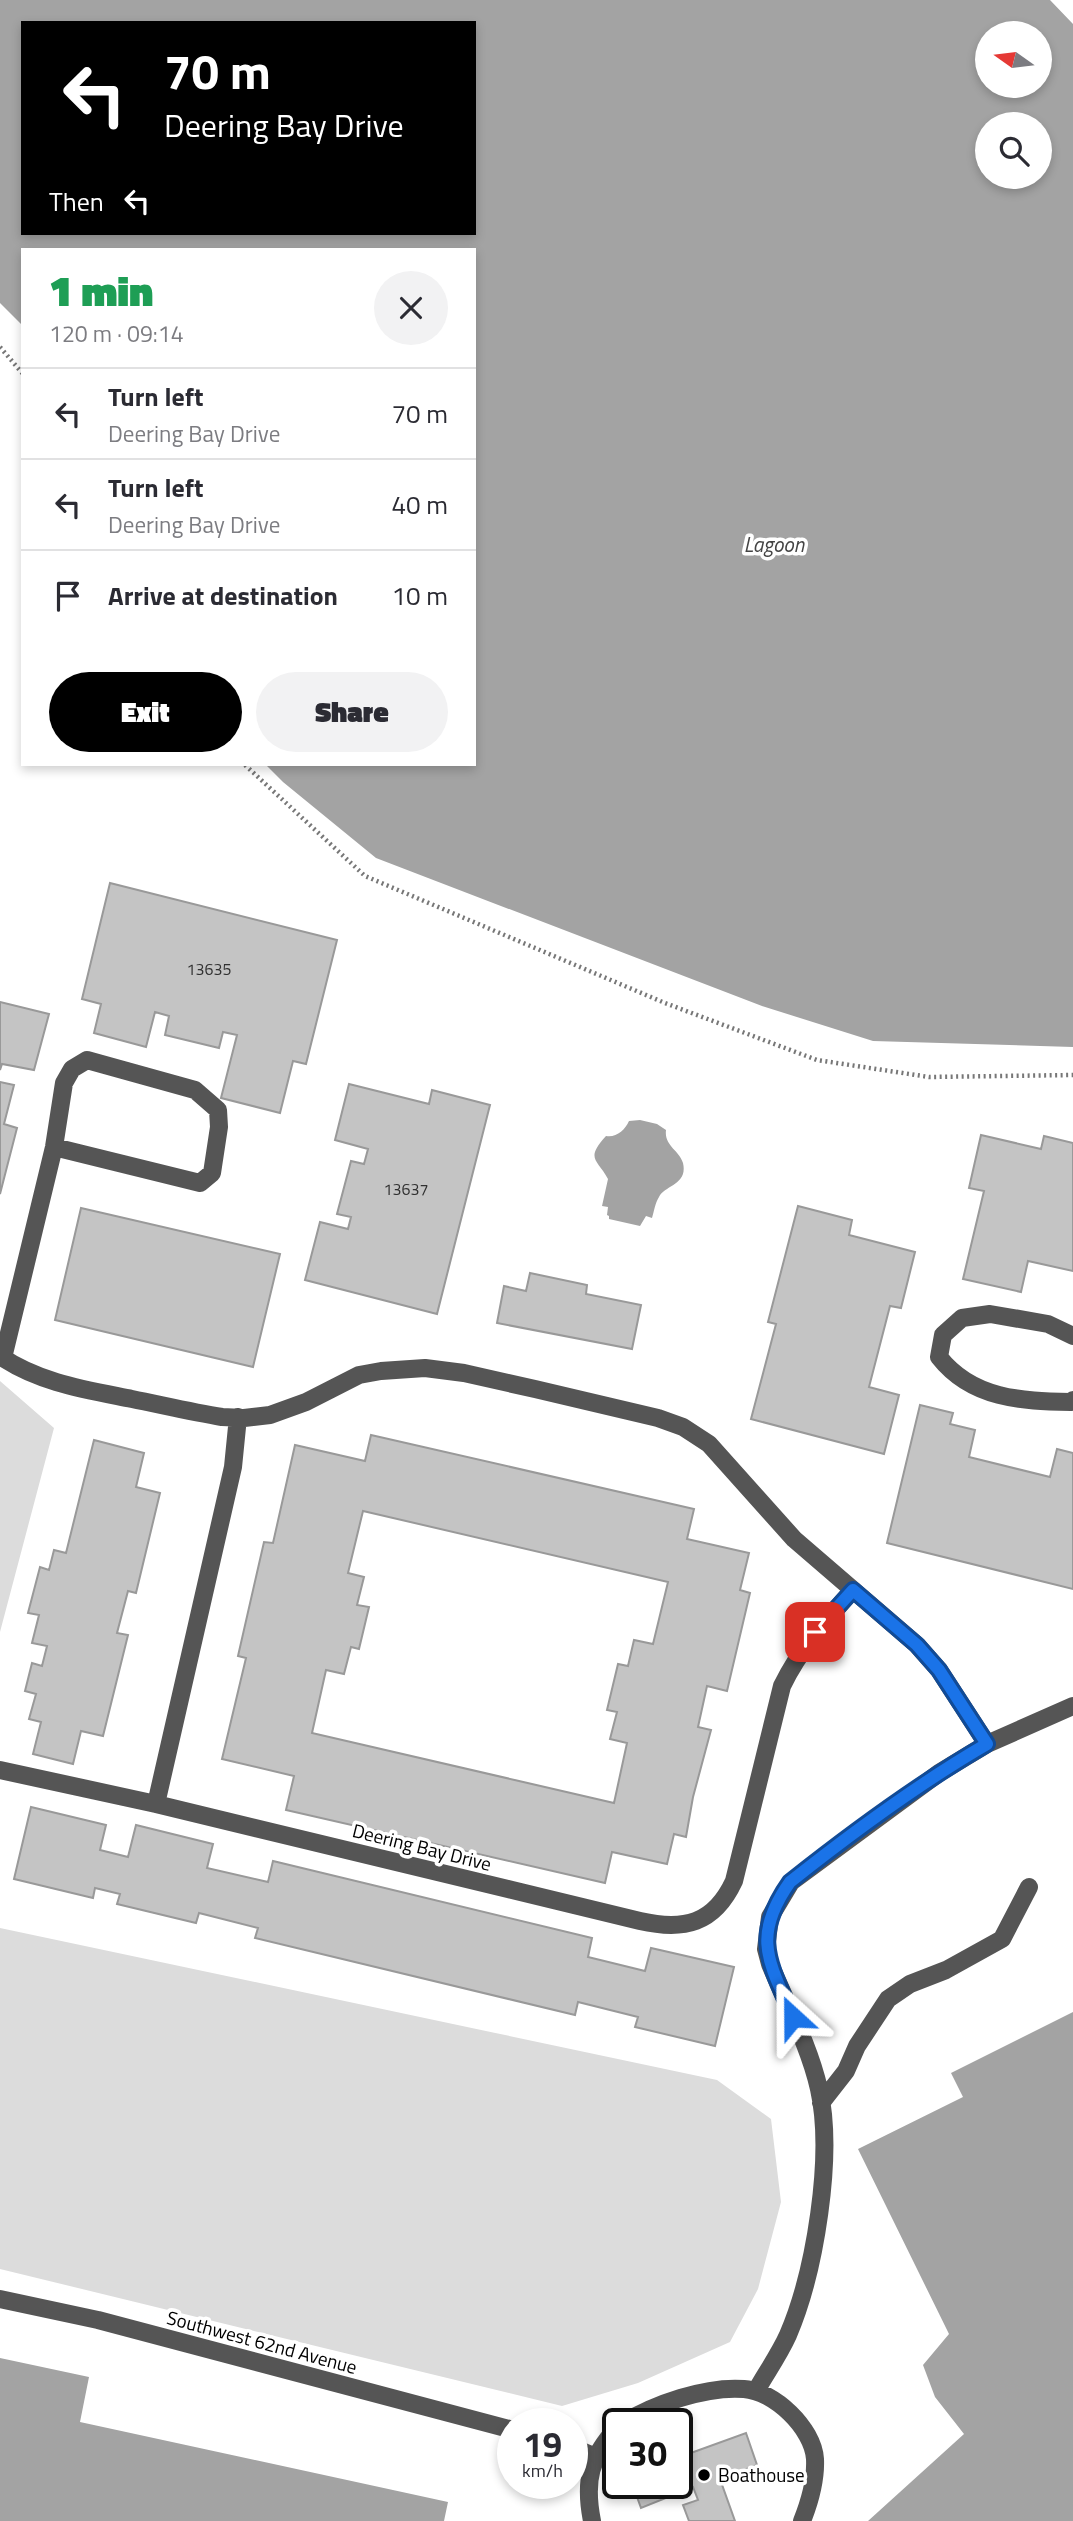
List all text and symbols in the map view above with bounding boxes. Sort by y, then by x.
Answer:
north arrow [975,21,1052,98]
map controls [975,21,1052,189]
text: 70 m [164,33,271,108]
icon: left [49,49,140,140]
text: Deering Bay Drive [164,101,404,149]
button: search [975,112,1052,189]
text: Then [49,182,104,221]
icon: left [118,182,156,220]
text: 1 min [49,258,153,322]
button: close [374,271,448,345]
text: 120 m · 09:14 [49,316,184,351]
text: Turn left [108,377,203,416]
text: 70 m [391,394,448,433]
icon: left [49,395,87,433]
text: Deering Bay Drive [108,416,280,451]
text: Turn left [108,468,203,507]
text: 40 m [391,485,448,524]
icon: left [49,486,87,524]
text: Deering Bay Drive [108,507,280,542]
water label: Lagoon [744,528,805,560]
text: Arrive at destination [108,576,338,615]
text: 10 m [391,576,448,615]
icon: arrive [49,577,87,615]
button: Exit [49,672,242,752]
button: Share [256,672,448,752]
house number: 13635 [187,957,231,981]
house number: 13637 [384,1177,428,1201]
pin [785,1602,845,1662]
icon: arrive [796,1613,834,1651]
street label: Deering Bay Drive [350,1815,495,1878]
position arrow [756,1980,830,2054]
street label: Southwest 62nd Avenue [164,2302,361,2381]
speed limit sign: 30 [602,2408,693,2499]
text: 19 [523,2417,562,2471]
text: km/h [522,2457,563,2484]
place label: Boathouse [718,2460,805,2489]
marker: Boathouse [696,2467,712,2483]

